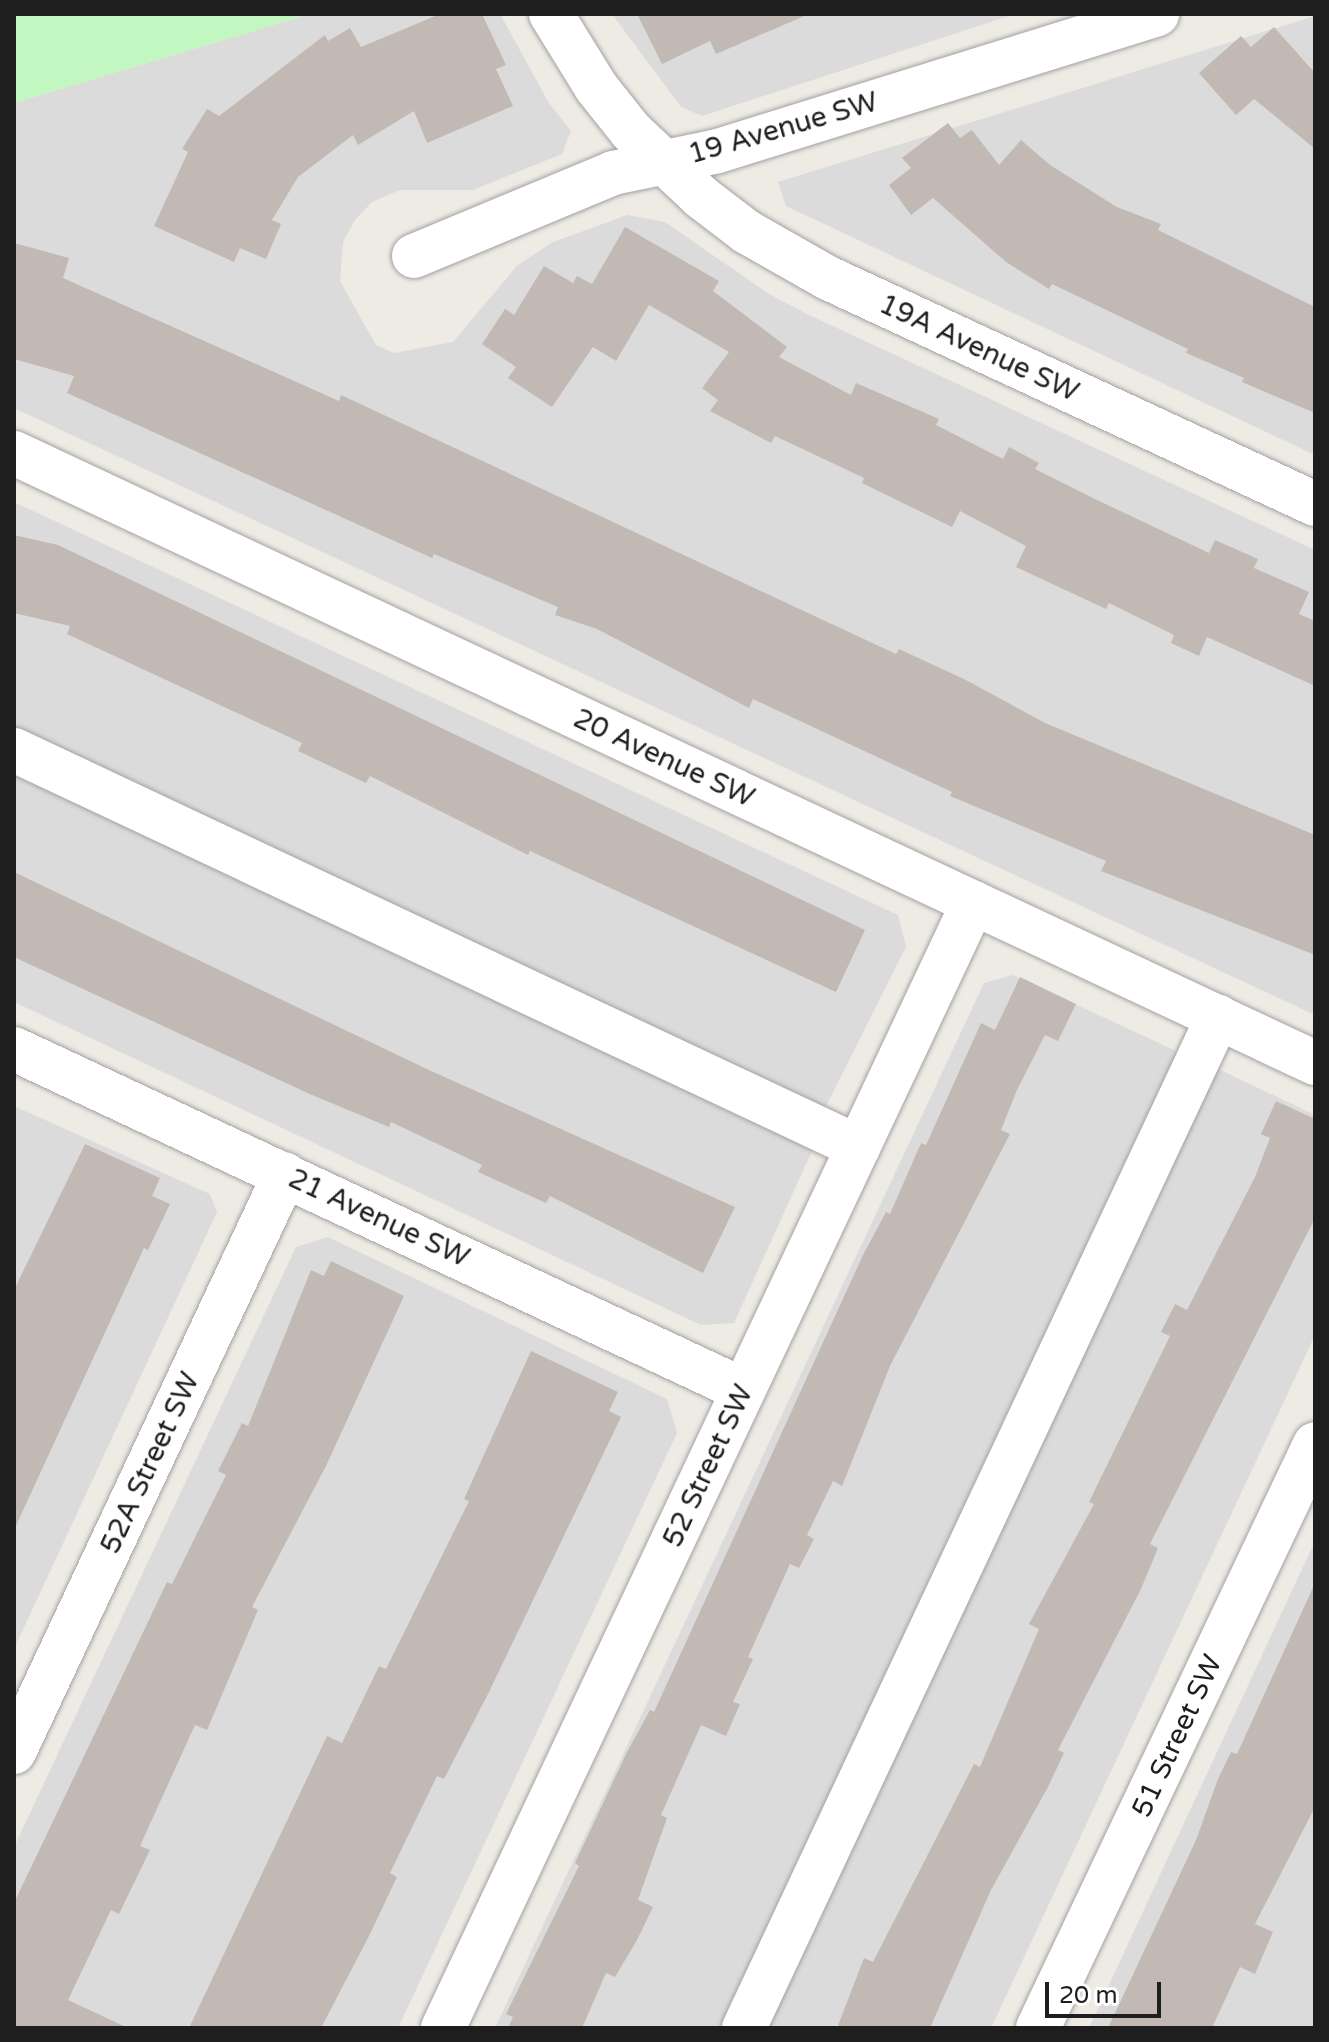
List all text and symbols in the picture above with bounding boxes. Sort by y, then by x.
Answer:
street label: 19 Avenue SW [684,85,882,171]
street label: 19A Avenue SW [874,287,1084,409]
street label: 20 Avenue SW [568,701,760,815]
street label: 21 Avenue SW [283,1161,475,1275]
street label: 52A Street SW [93,1367,207,1559]
street label: 52 Street SW [656,1379,760,1553]
street label: 51 Street SW [1125,1649,1229,1823]
scale bar [1049,1966,1165,2016]
text: 20 m [1059,1981,1117,2010]

